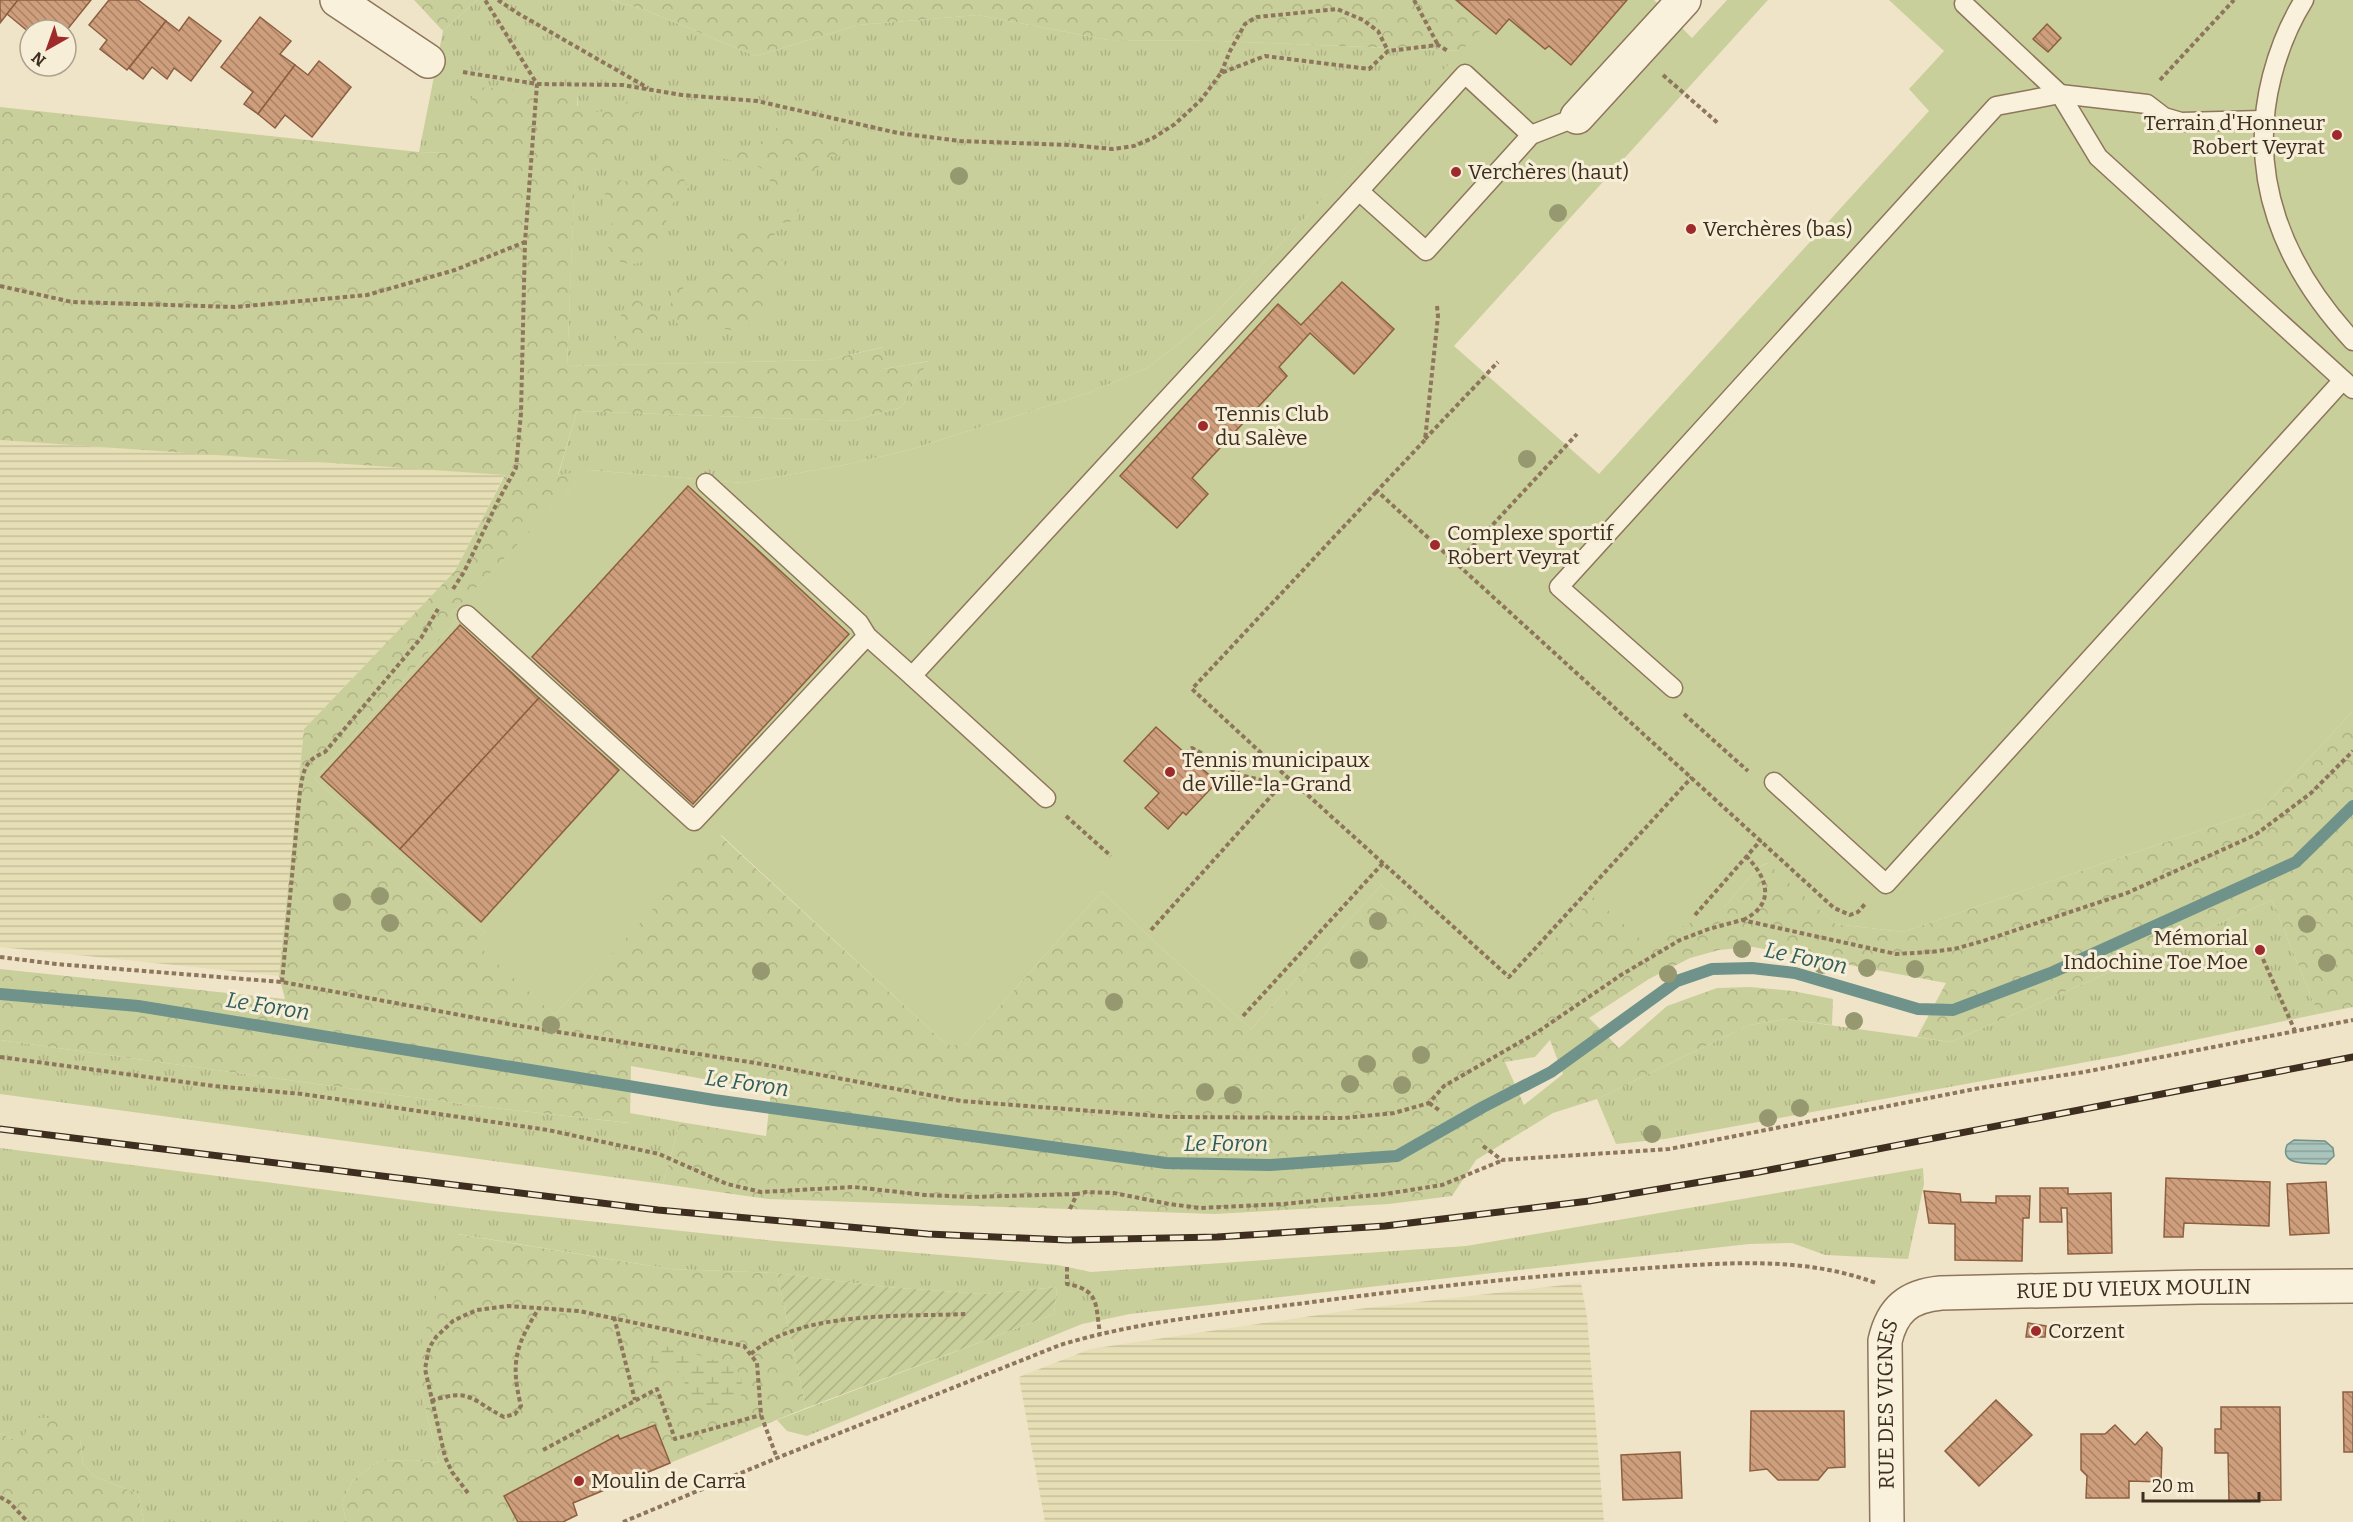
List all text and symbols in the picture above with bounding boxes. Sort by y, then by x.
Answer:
north arrow [18,18,78,78]
text: N [28,48,50,70]
place label: Terrain d'Honneur Robert Veyrat [2144,110,2325,160]
marker: Terrain d'Honneur Robert Veyrat [2330,128,2344,142]
place label: Verchères (haut) [1468,159,1629,185]
marker: Verchères (haut) [1449,165,1463,179]
place label: Verchères (bas) [1703,216,1852,242]
marker: Verchères (bas) [1684,222,1698,236]
place label: Tennis Club du Salève [1215,401,1329,451]
marker: Tennis Club du Salève [1196,419,1210,433]
place label: Complexe sportif Robert Veyrat [1447,520,1615,570]
marker: Complexe sportif Robert Veyrat [1428,538,1442,552]
place label: Tennis municipaux de Ville-la-Grand [1182,747,1370,797]
marker: Tennis municipaux de Ville-la-Grand [1163,765,1177,779]
place label: Mémorial Indochine Toe Moe [2063,925,2248,975]
water label: Le Foron [1762,936,1850,980]
marker: Mémorial Indochine Toe Moe [2253,943,2267,957]
water label: Le Foron [224,986,312,1026]
water label: Le Foron [703,1064,791,1102]
water label: Le Foron [1184,1130,1268,1157]
street label: RUE DU VIEUX MOULIN [2016,1274,2251,1304]
street label: RUE DES VIGNES [1872,1315,1904,1489]
place label: Corzent [2048,1318,2125,1344]
marker: Corzent [2029,1324,2043,1338]
scale bar [2143,1465,2258,1503]
place label: Moulin de Carra [591,1468,747,1494]
marker: Moulin de Carra [572,1474,586,1488]
text: 20 m [2152,1475,2194,1497]

